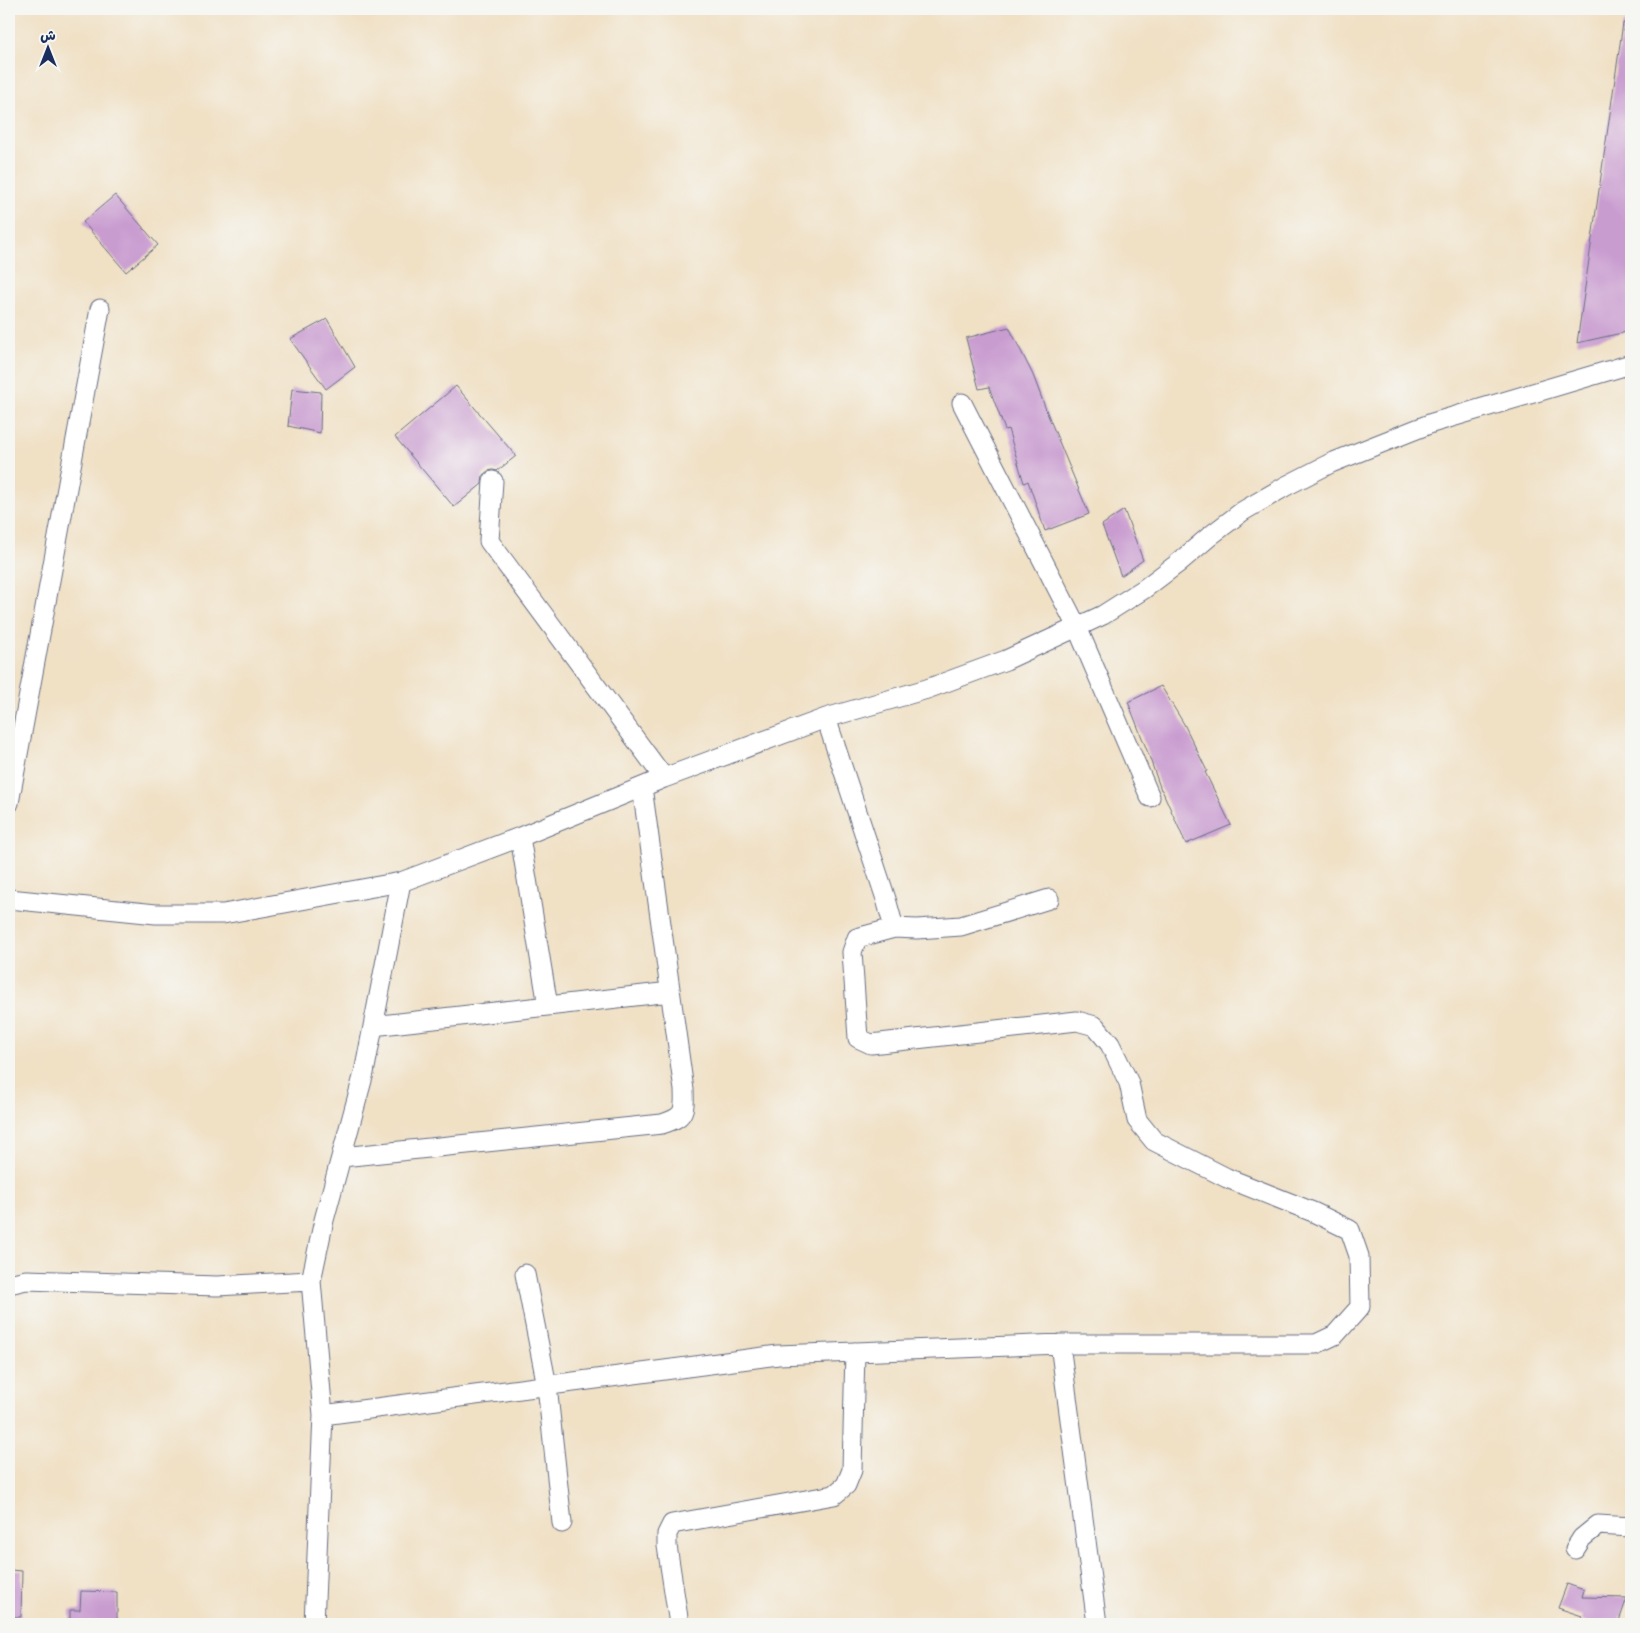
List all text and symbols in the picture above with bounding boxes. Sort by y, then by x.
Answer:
north arrow [22,22,72,72]
text: ش [40,27,56,44]

